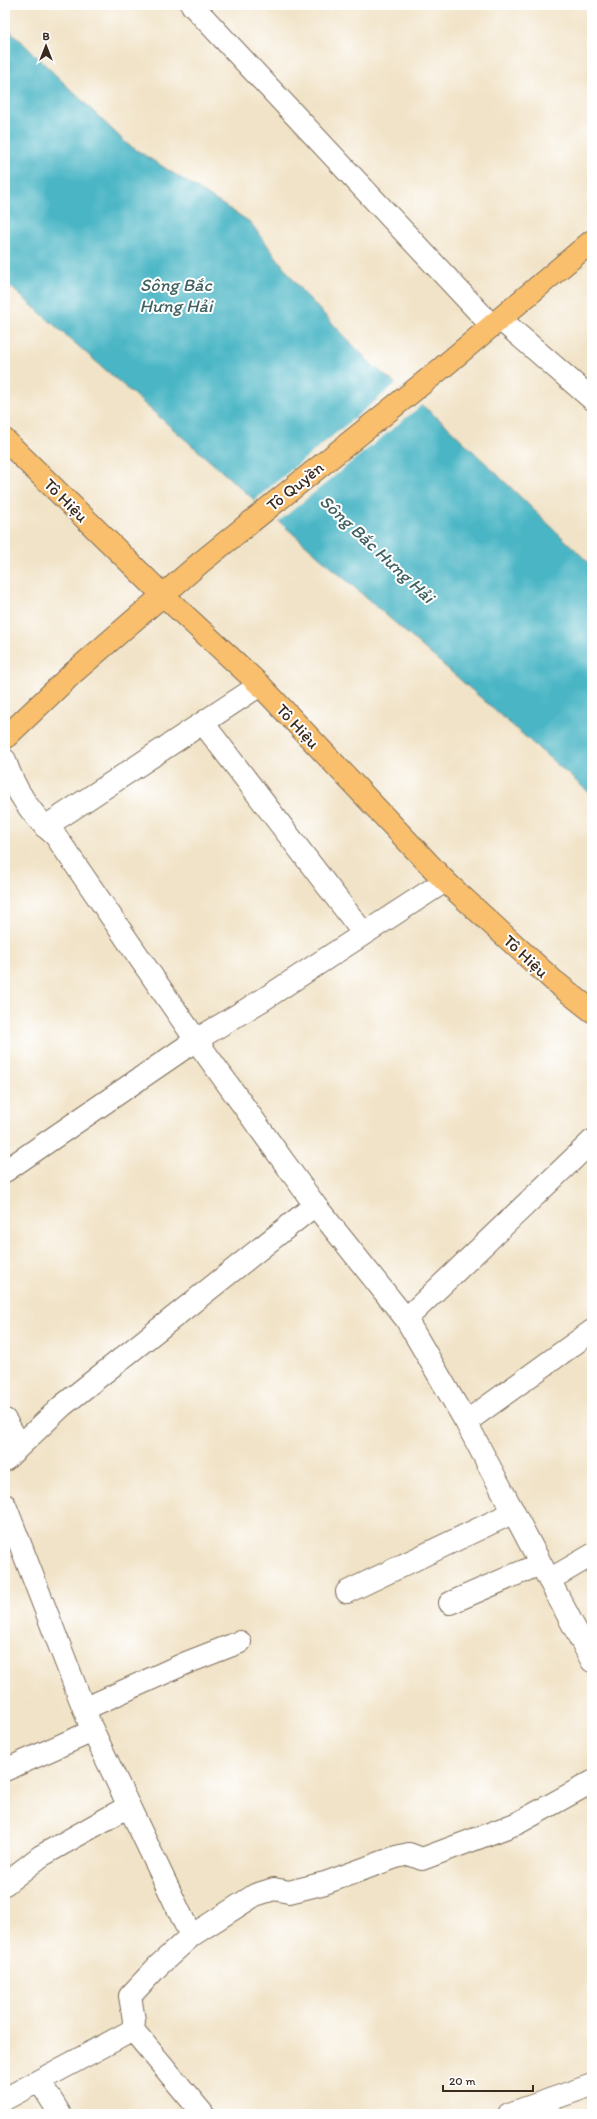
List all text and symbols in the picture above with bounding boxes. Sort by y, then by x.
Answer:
north arrow [26,26,66,66]
text: B [42,30,50,43]
water label: Sông Bắc Hưng Hải [140,274,215,317]
street label: Tô Quyền [262,457,328,515]
street label: Tô Hiệu [40,474,93,527]
water label: Sông Bắc Hưng Hải [315,490,441,609]
street label: Tô Hiệu [272,699,324,753]
street label: Tô Hiệu [499,930,553,982]
scale bar [443,2067,533,2093]
text: 20 m [449,2074,476,2088]

